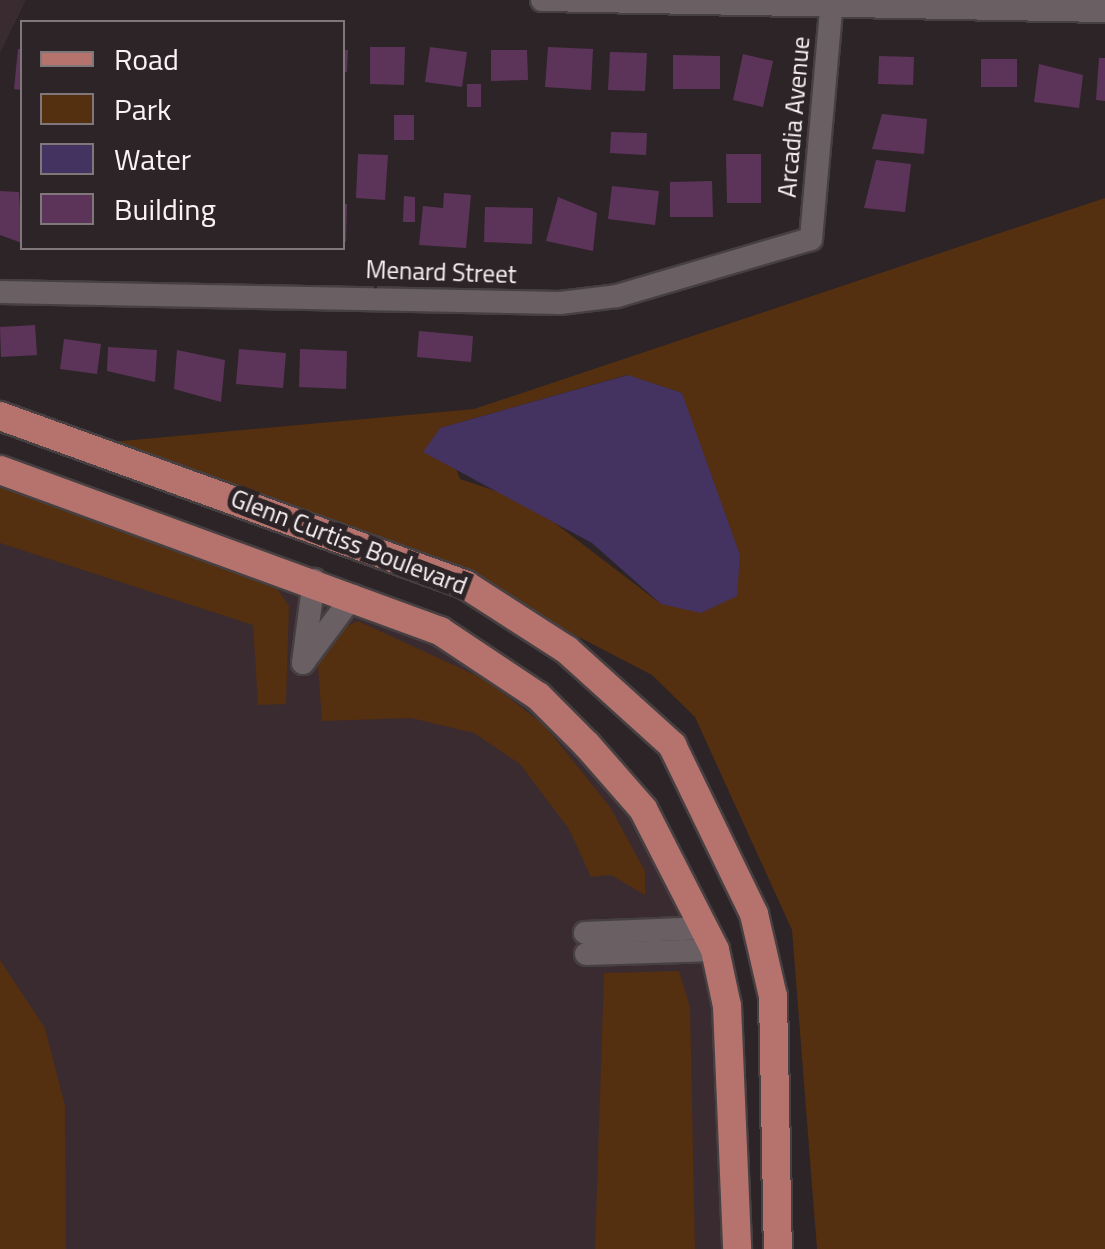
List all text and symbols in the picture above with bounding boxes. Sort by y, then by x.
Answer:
legend [20,20,345,250]
street label: Arcadia Avenue [772,35,816,199]
text: Road [114,36,179,82]
text: Park [114,86,171,132]
text: Water [114,136,191,182]
text: Building [114,186,216,232]
street label: Menard Street [365,254,517,290]
street label: Glenn Curtiss Boulevard [227,483,471,601]

